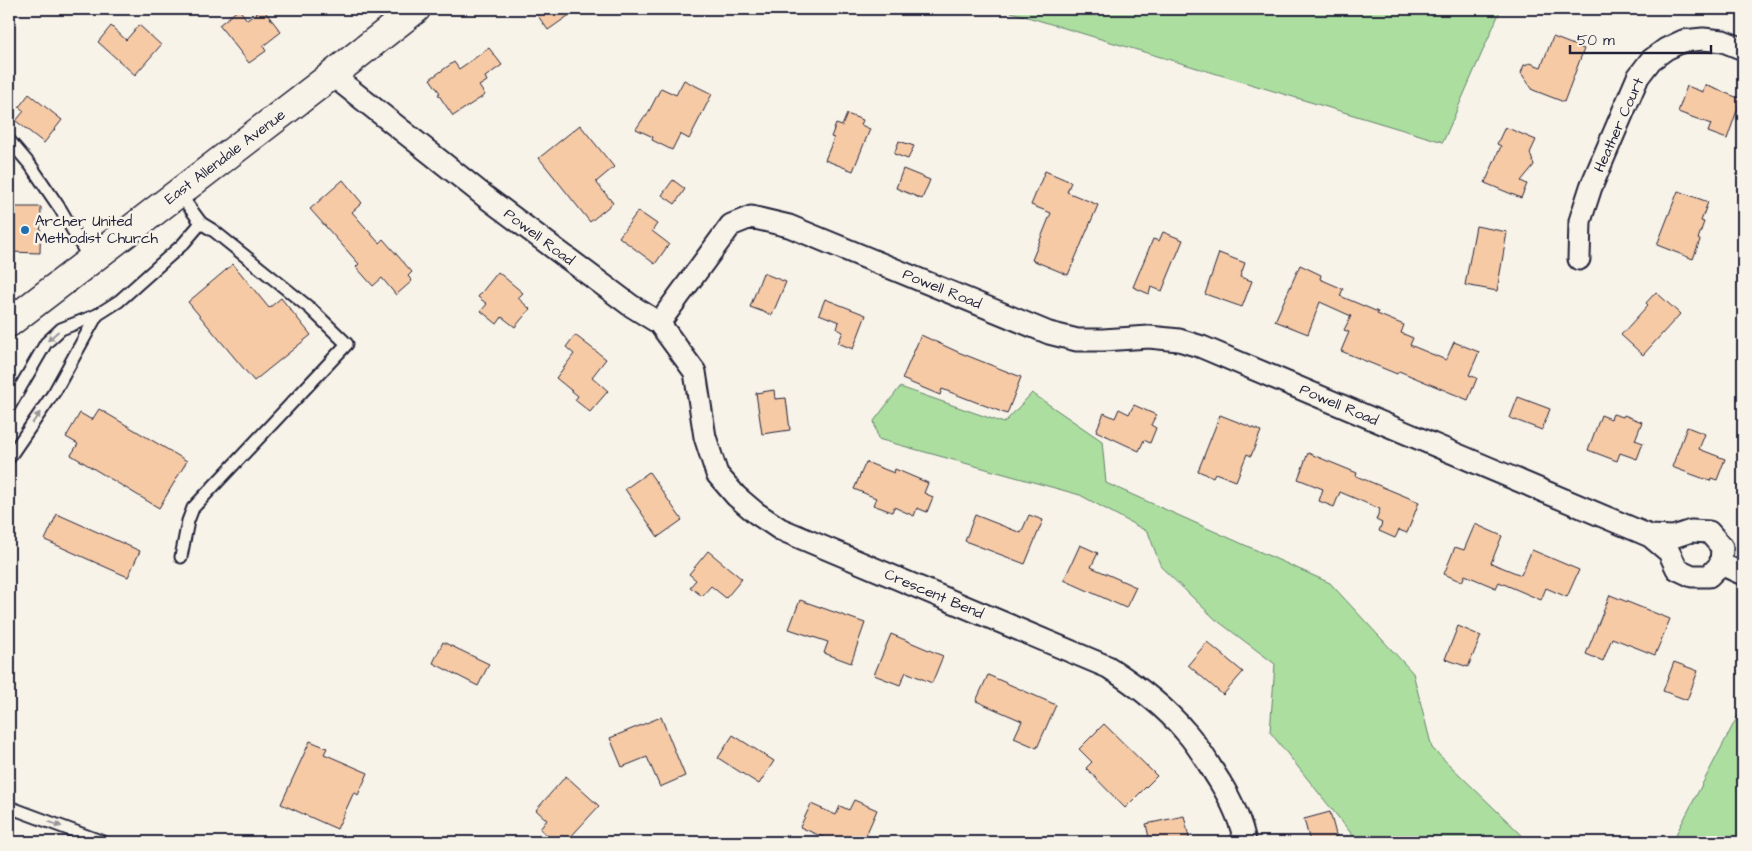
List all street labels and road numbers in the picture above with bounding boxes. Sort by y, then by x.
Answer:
street label: Heather Court [1589,74,1649,176]
street label: East Allendale Avenue [160,105,290,209]
street label: Powell Road [499,204,579,271]
street label: Powell Road [899,264,985,314]
street label: Powell Road [1296,379,1382,431]
street label: Crescent Bend [881,564,987,624]

